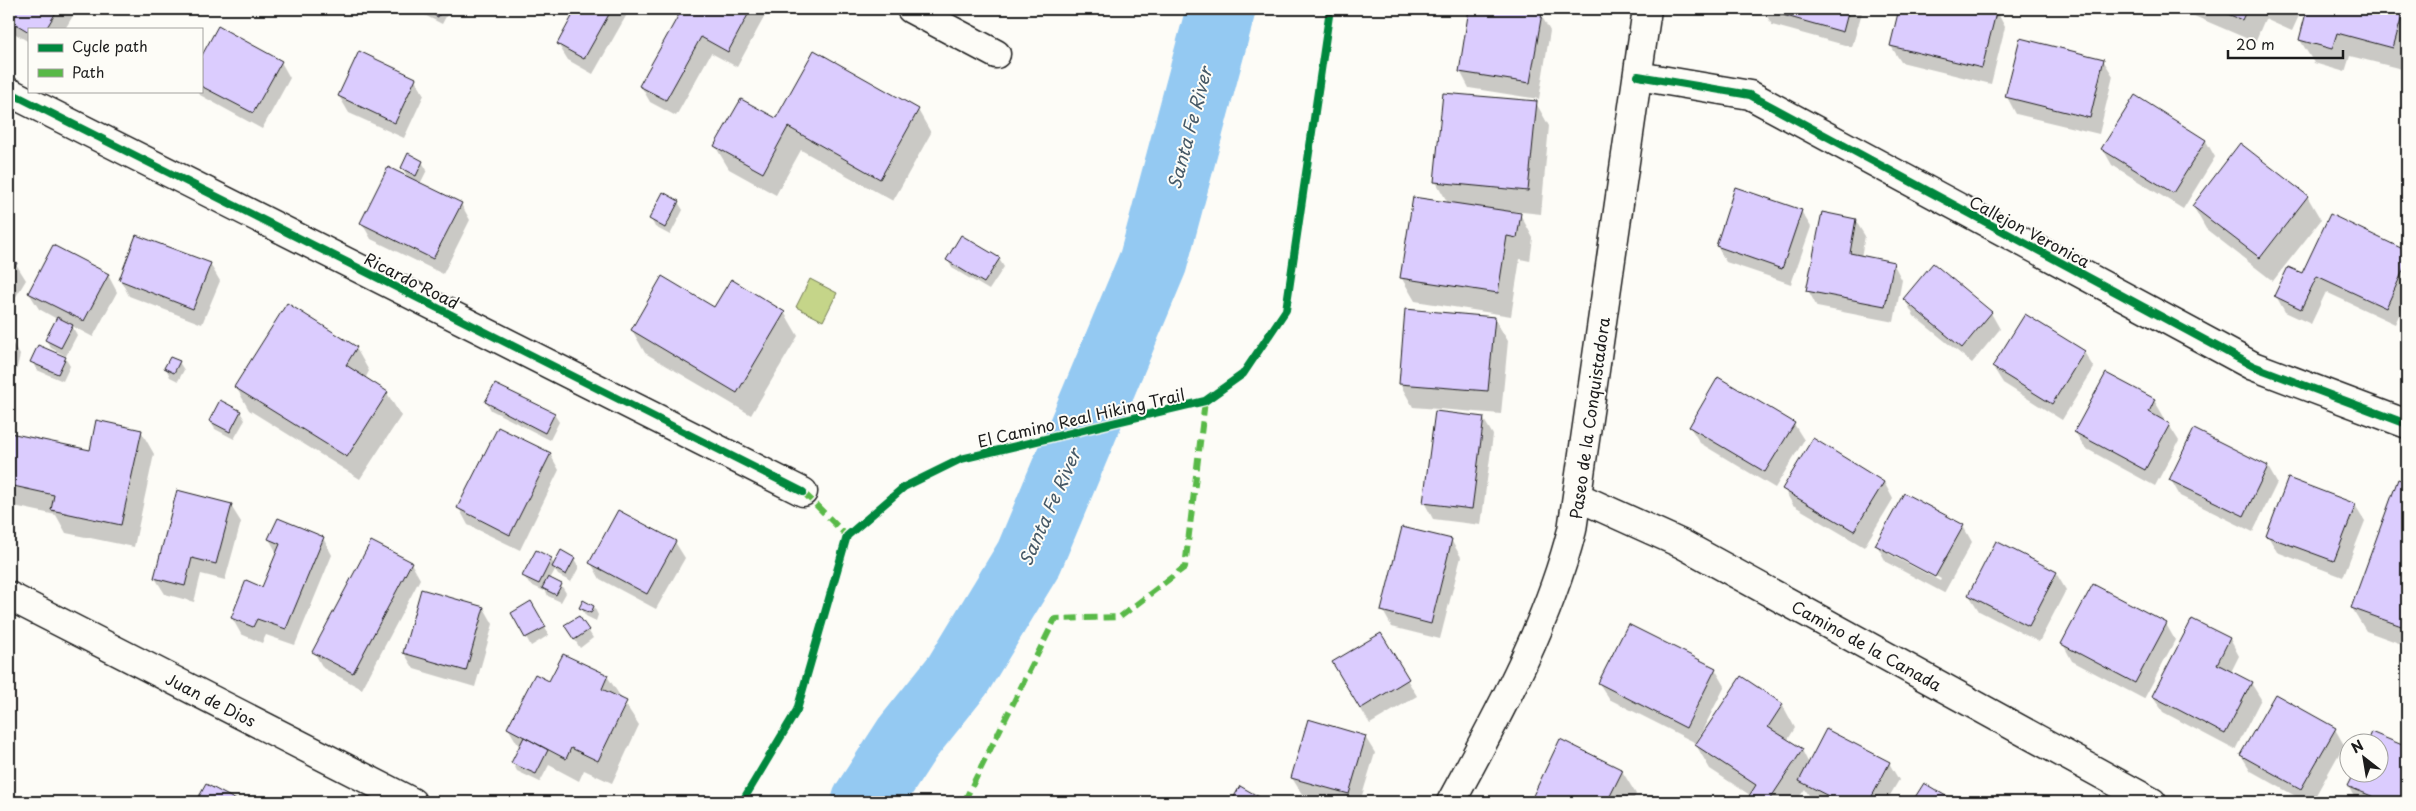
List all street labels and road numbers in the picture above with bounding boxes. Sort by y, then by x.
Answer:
street label: Callejon Veronica [1965,189,2095,273]
street label: Ricardo Road [360,246,464,314]
street label: Paseo de la Conquistadora [1563,315,1615,521]
street label: El Camino Real Hiking Trail [975,381,1187,453]
street label: Camino de la Canada [1788,594,1946,696]
street label: Juan de Dios [162,666,260,732]

